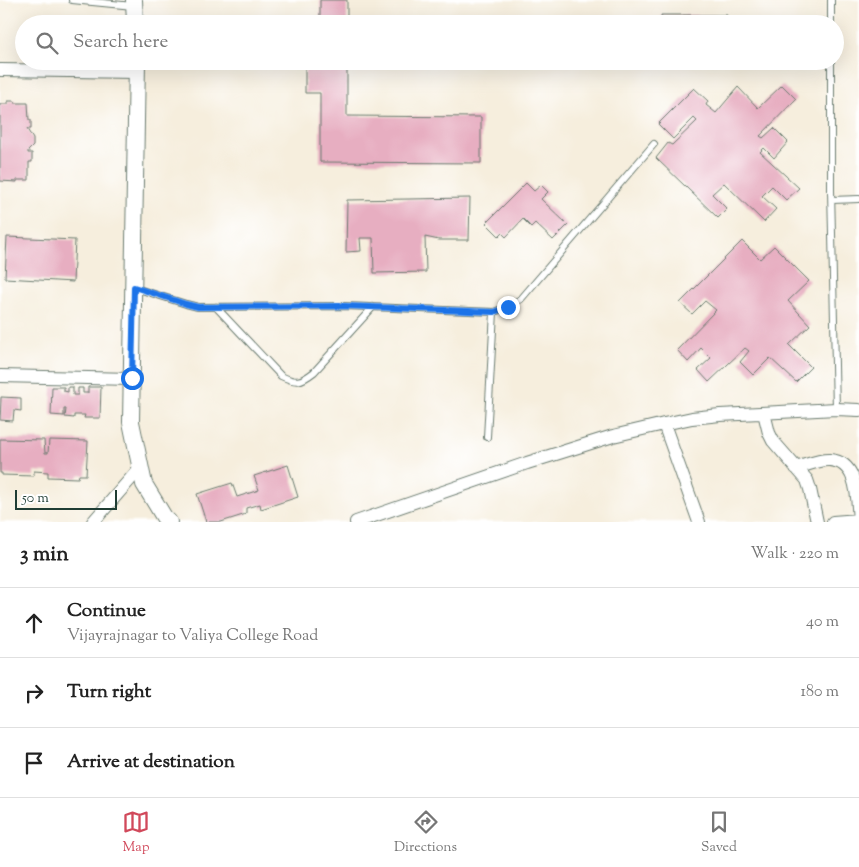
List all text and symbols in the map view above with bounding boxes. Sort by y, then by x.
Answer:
search box [15,15,844,70]
icon: search [33,29,61,57]
text: Search here [73,29,168,56]
route end [497,296,520,319]
route start [121,367,144,390]
scale bar [15,487,118,510]
text: 50 m [22,489,49,509]
text: 3 min [20,540,69,570]
text: Walk · 220 m [751,543,839,566]
text: Continue [67,598,146,625]
icon: ahead [20,609,48,637]
text: 40 m [806,611,839,634]
text: Vijayrajnagar to Valiya College Road [67,625,318,648]
icon: right [20,679,48,707]
text: Turn right [67,679,151,706]
text: 180 m [800,681,839,704]
icon: arrive [20,749,48,777]
text: Arrive at destination [67,749,235,776]
tab: Map [122,808,150,858]
tab: Directions [394,808,457,858]
tab: Saved [701,808,737,858]

